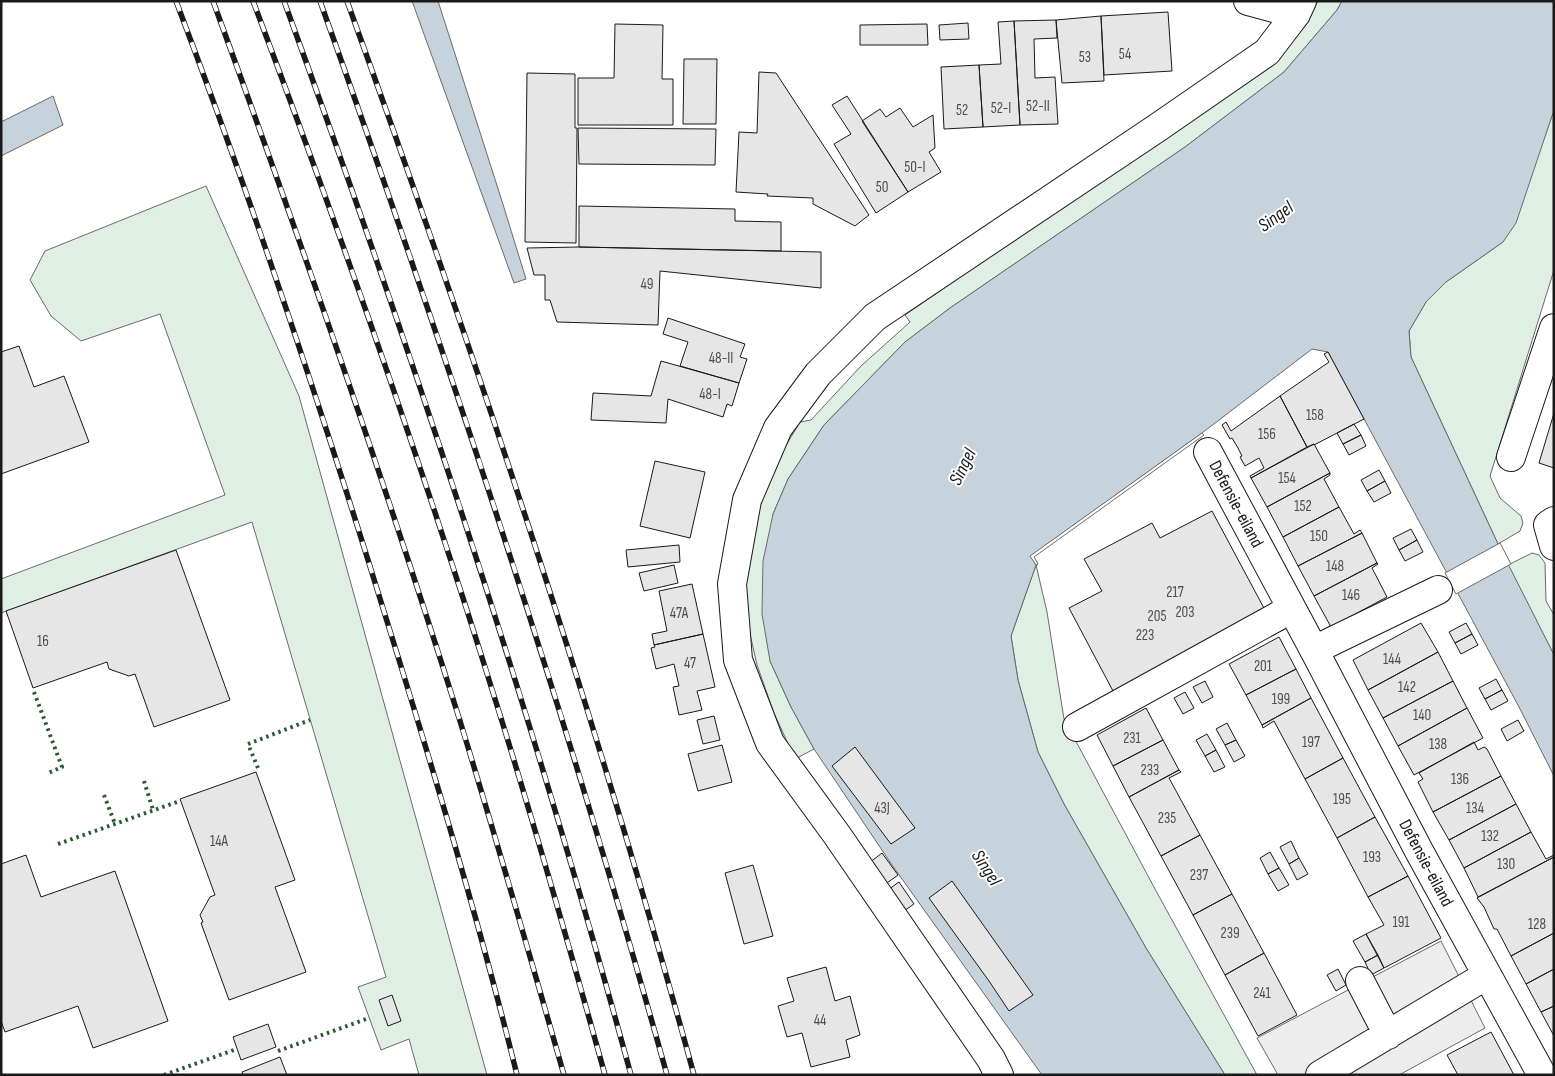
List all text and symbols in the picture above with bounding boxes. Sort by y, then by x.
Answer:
house number: 54 [1119,45,1131,64]
house number: 53 [1079,48,1091,67]
house number: 52-II [1026,97,1050,116]
house number: 52-I [991,99,1011,118]
house number: 52 [956,101,968,120]
house number: 50-I [904,158,926,177]
house number: 50 [876,178,888,197]
water label: Singel [1254,196,1299,237]
house number: 49 [641,275,653,294]
house number: 48-II [709,349,733,368]
house number: 48-I [699,385,721,404]
house number: 158 [1306,406,1324,425]
house number: 156 [1258,425,1276,444]
water label: Singel [944,444,982,489]
street label: Defensie-eiland [1204,457,1268,551]
house number: 154 [1278,469,1296,488]
house number: 152 [1294,497,1312,516]
house number: 150 [1310,527,1328,546]
house number: 148 [1326,557,1344,576]
house number: 217 [1166,583,1184,602]
house number: 146 [1342,586,1360,605]
house number: 203 [1175,603,1195,622]
house number: 47A [670,604,689,623]
house number: 205 [1148,607,1166,626]
house number: 223 [1136,626,1154,645]
house number: 16 [37,632,49,651]
house number: 144 [1383,650,1401,669]
house number: 47 [684,654,696,673]
house number: 201 [1254,657,1273,676]
house number: 142 [1398,678,1416,697]
house number: 199 [1272,690,1290,709]
house number: 140 [1413,706,1431,725]
house number: 231 [1123,729,1142,748]
house number: 197 [1302,733,1320,752]
house number: 138 [1429,735,1447,754]
house number: 233 [1141,761,1159,780]
house number: 136 [1451,770,1469,789]
house number: 195 [1333,790,1351,809]
house number: 43J [874,799,890,818]
house number: 134 [1466,799,1484,818]
house number: 235 [1158,809,1176,828]
street label: Defensie-eiland [1394,816,1458,910]
house number: 132 [1481,827,1499,846]
house number: 14A [210,832,229,851]
water label: Singel [966,846,1006,891]
house number: 193 [1363,848,1381,867]
house number: 130 [1497,855,1515,874]
house number: 237 [1190,866,1208,885]
house number: 191 [1392,913,1410,932]
house number: 128 [1528,915,1546,934]
house number: 239 [1220,924,1240,943]
house number: 241 [1253,984,1272,1003]
house number: 44 [814,1011,826,1030]

